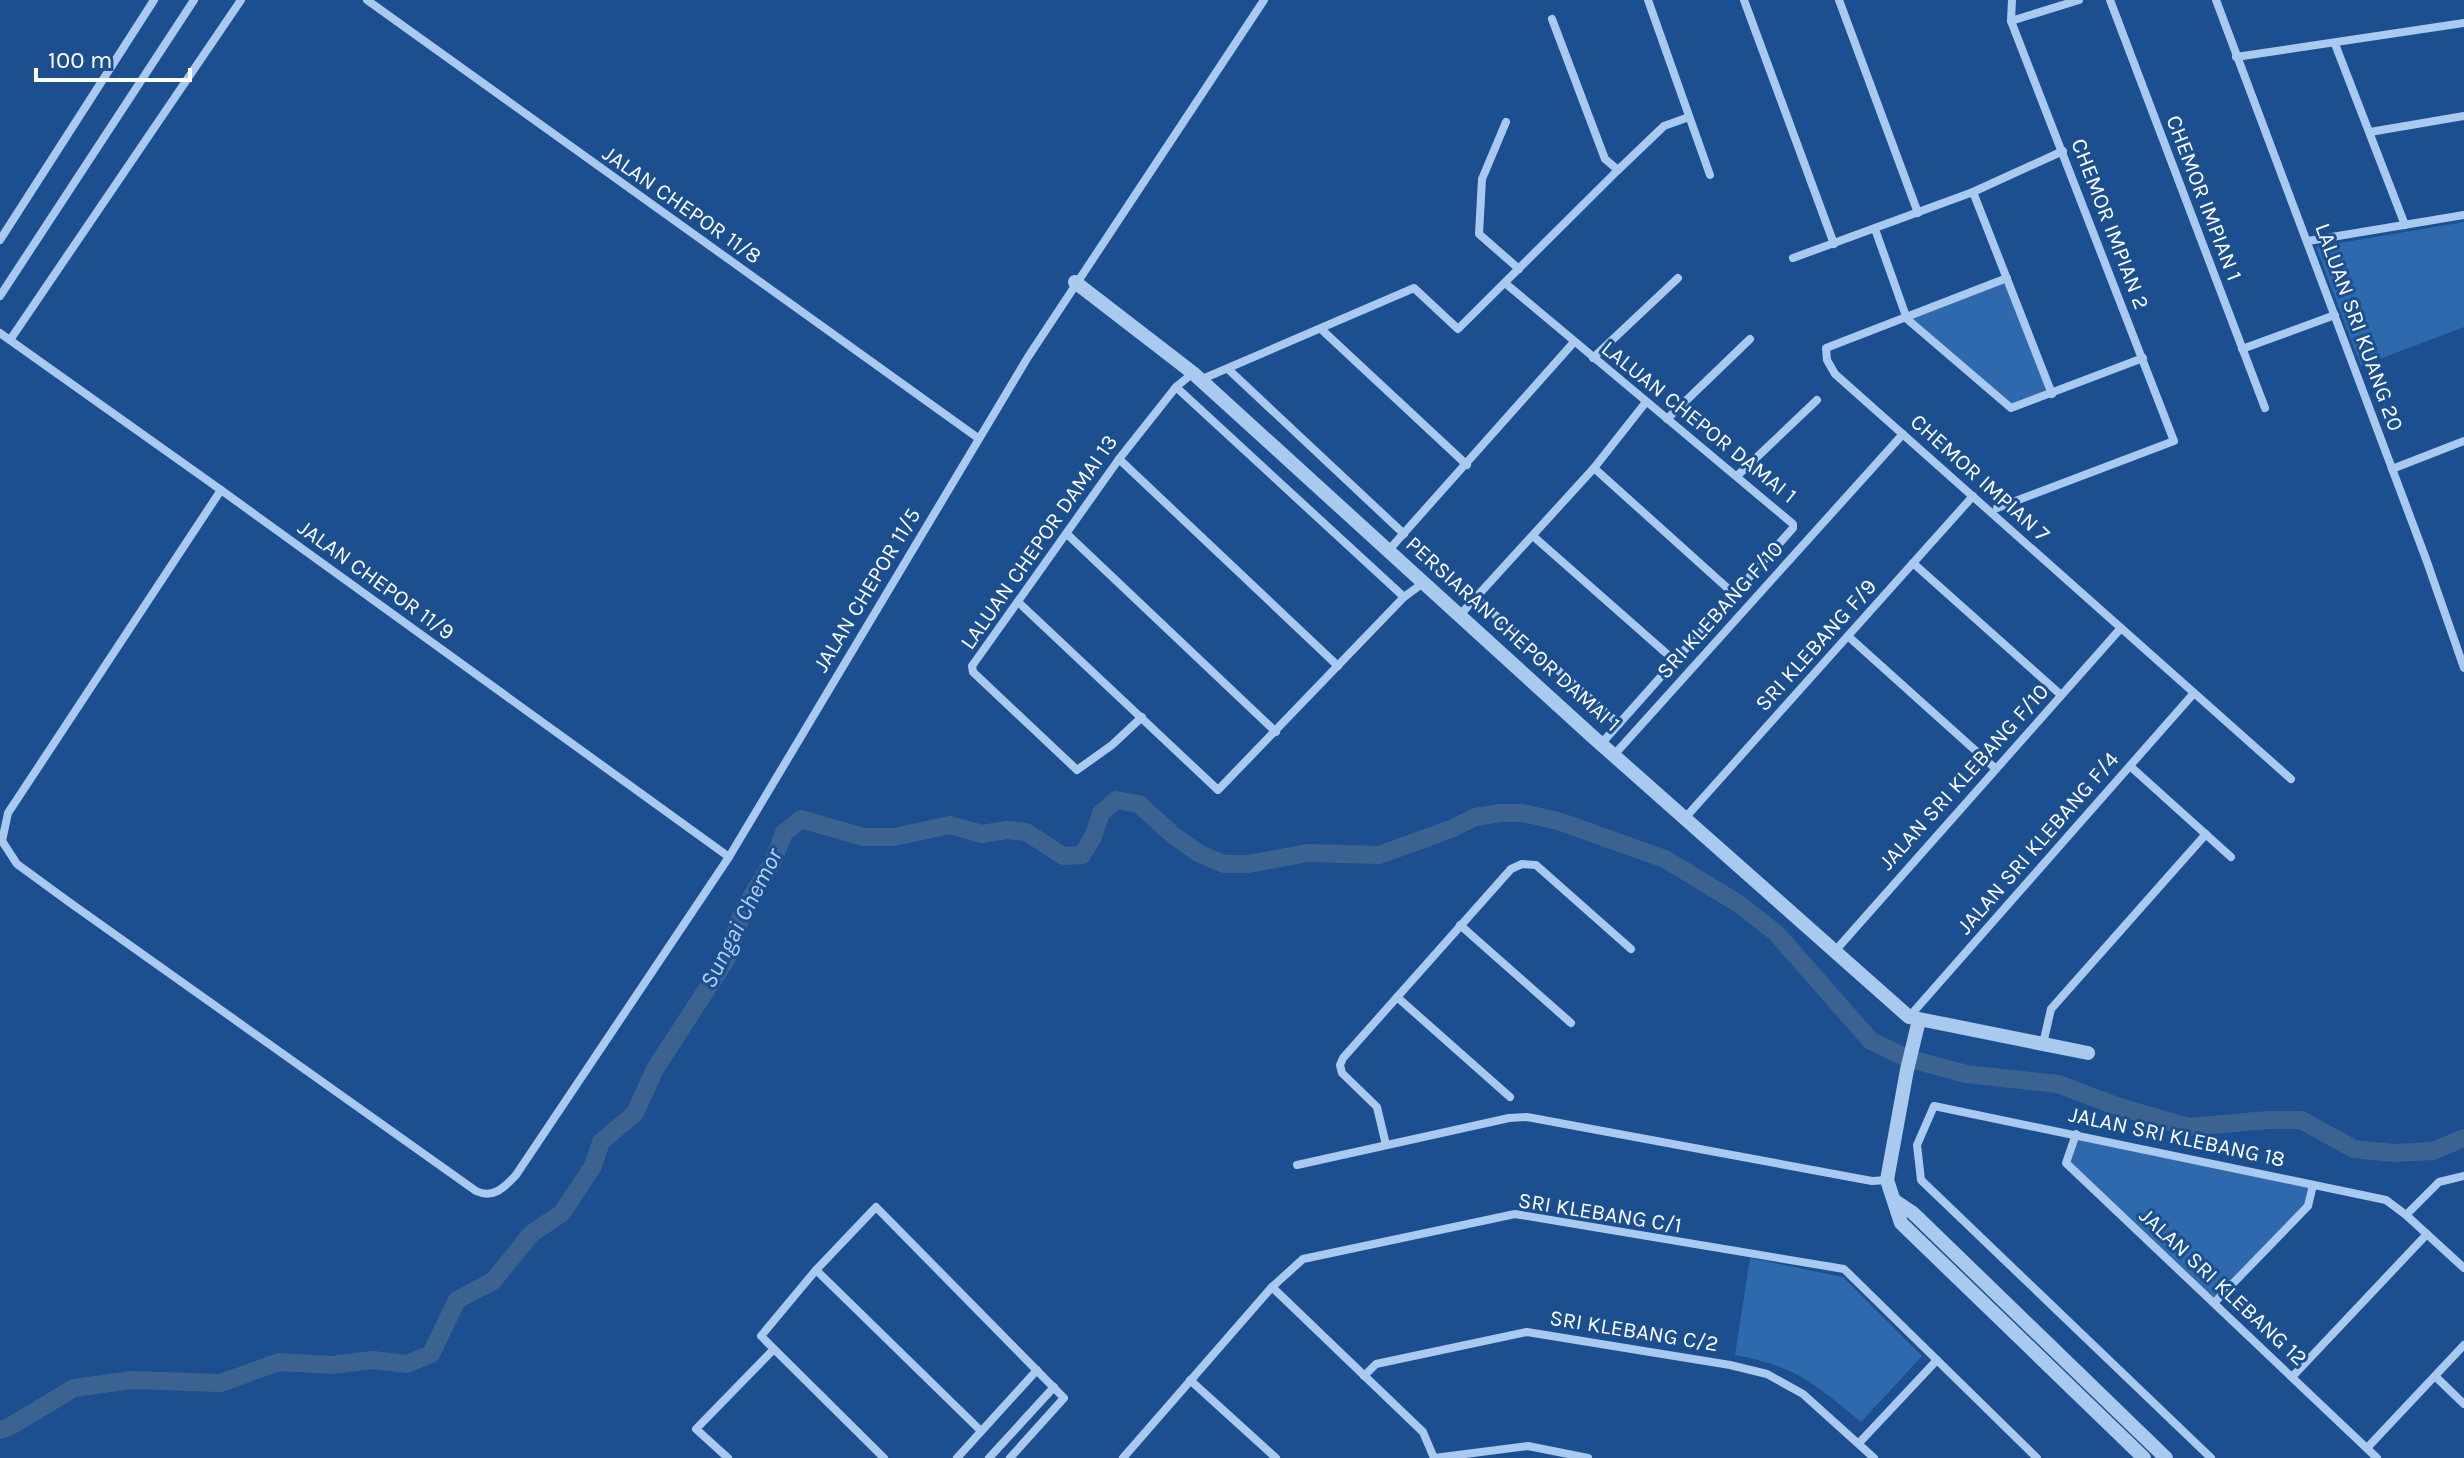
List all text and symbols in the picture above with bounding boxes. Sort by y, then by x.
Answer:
scale bar [36,32,190,82]
text: 100 m [48,46,113,74]
street label: CHEMOR IMPIAN 1 [2160,111,2248,285]
street label: CHEMOR IMPIAN 2 [2065,135,2155,313]
street label: JALAN CHEPOR 11/8 [598,140,766,270]
street label: LALUAN SRI KUANG 20 [2309,220,2409,434]
street label: LALUAN CHEPOR DAMAI 1 [1596,335,1802,509]
street label: CHEMOR IMPIAN 7 [1905,409,2055,547]
street label: LALUAN CHEPOR DAMAI 13 [955,430,1123,654]
street label: JALAN CHEPOR 11/5 [808,503,926,677]
street label: JALAN CHEPOR 11/9 [293,514,459,646]
street label: PERSIARAN CHEPOR DAMAI 1 [1401,531,1625,737]
street label: SRI KLEBANG F/10 [1651,536,1789,684]
street label: SRI KLEBANG F/9 [1750,574,1882,716]
street label: JALAN SRI KLEBANG F/10 [1874,679,2054,875]
street label: JALAN SRI KLEBANG F/4 [1952,747,2124,939]
water label: Sungai Chemor [694,843,788,992]
street label: JALAN SRI KLEBANG 18 [2066,1101,2288,1173]
street label: SRI KLEBANG C/1 [1516,1187,1684,1239]
street label: JALAN SRI KLEBANG 12 [2134,1203,2312,1371]
street label: SRI KLEBANG C/2 [1548,1305,1720,1357]

